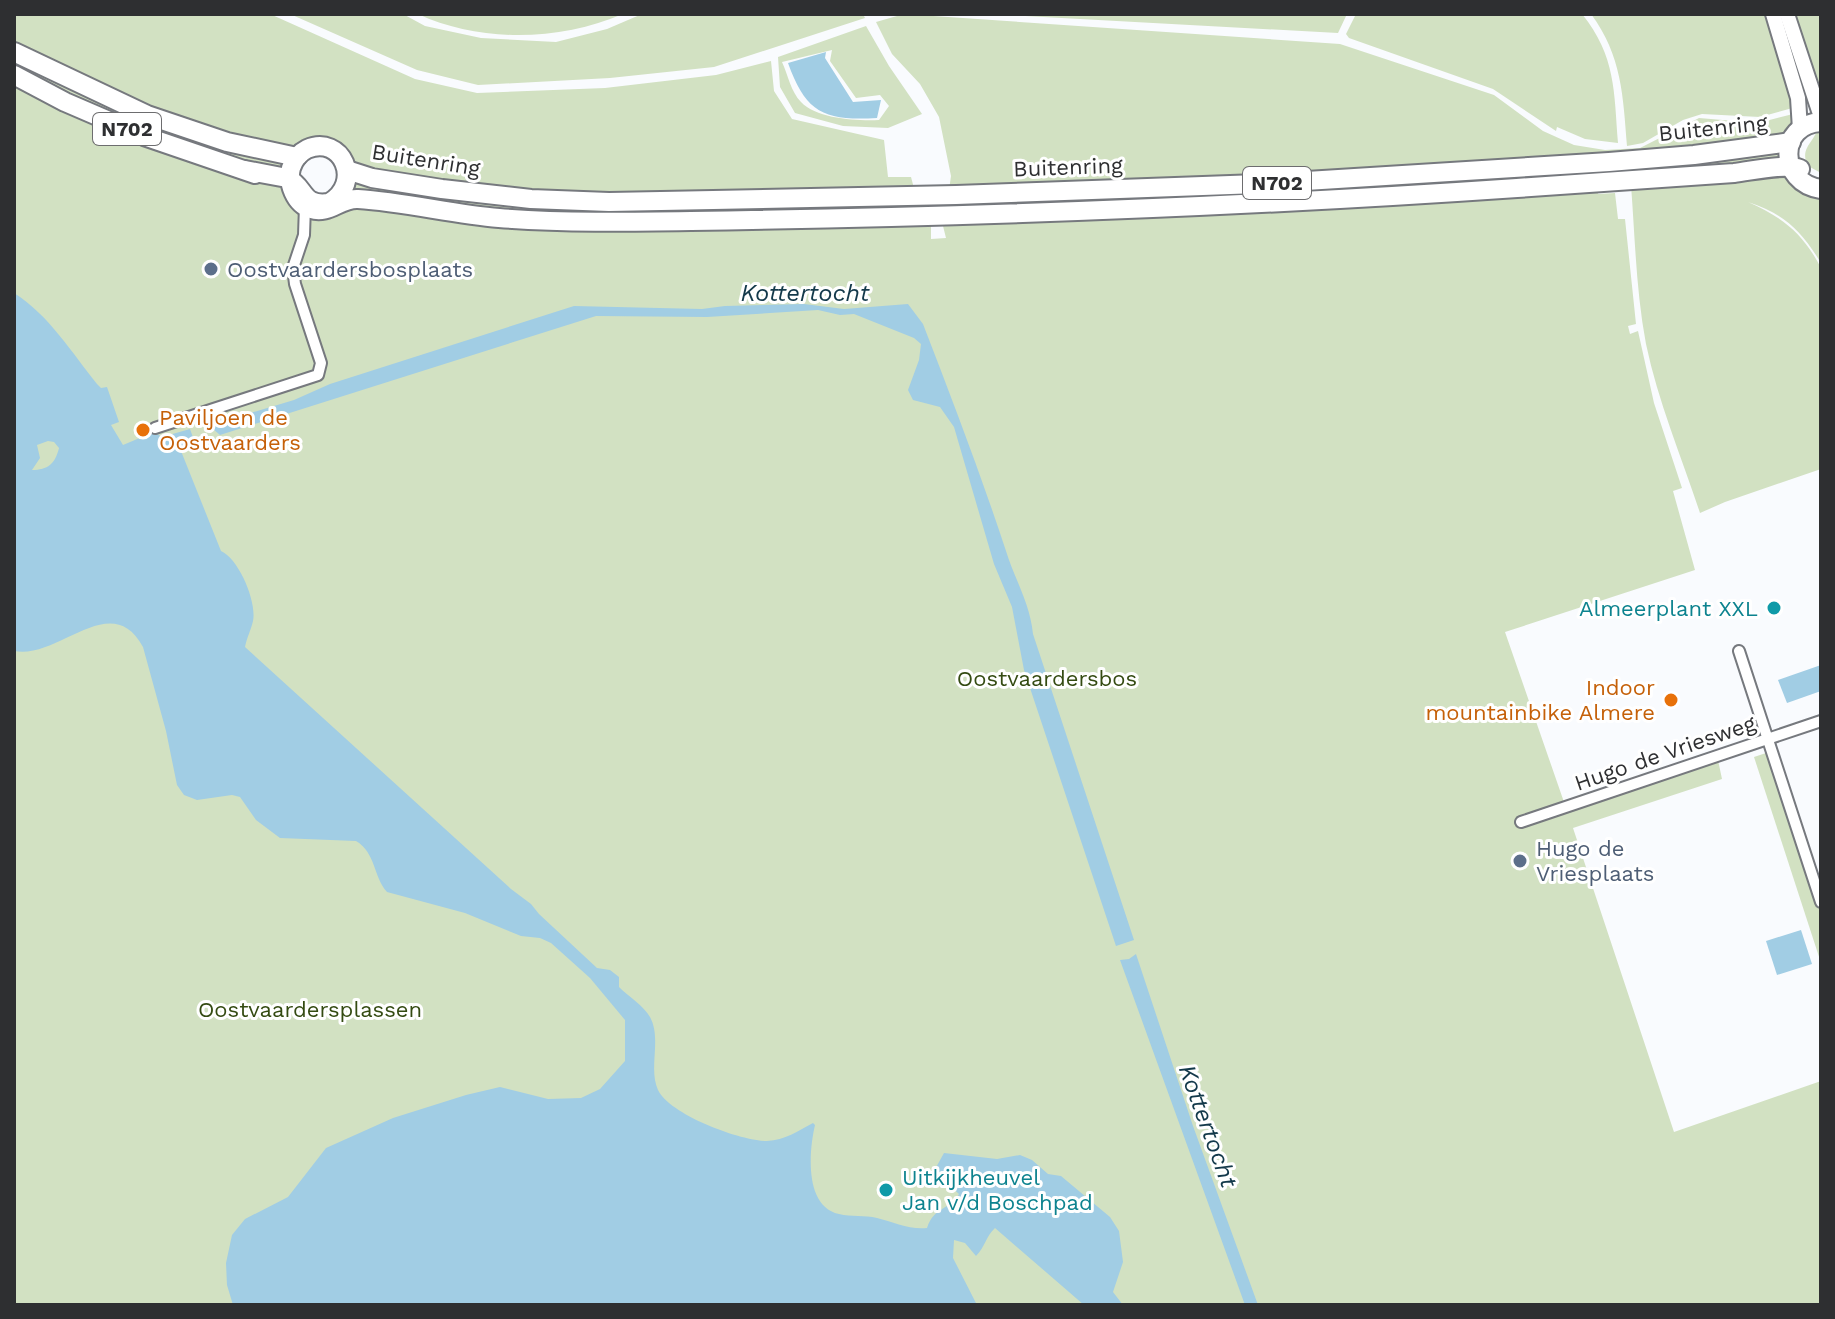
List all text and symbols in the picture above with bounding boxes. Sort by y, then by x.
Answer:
street label: Buitenring [1657,110,1769,146]
road number: N702 [93,113,161,145]
street label: Buitenring [370,139,482,181]
street label: Buitenring [1013,153,1123,181]
road number: N702 [1243,167,1311,199]
place label: Oostvaardersbosplaats [227,257,473,282]
marker: Oostvaardersbosplaats [202,260,220,278]
water label: Kottertocht [741,279,871,307]
place label: Paviljoen de Oostvaarders [159,405,301,455]
marker: Paviljoen de Oostvaarders [134,421,152,439]
place label: Almeerplant XXL [1579,596,1758,621]
marker: Almeerplant XXL [1765,599,1783,617]
park label: Oostvaardersbos [957,666,1137,691]
place label: Indoor mountainbike Almere [1425,675,1655,725]
marker: Indoor mountainbike Almere [1662,691,1680,709]
street label: Hugo de Vriesweg [1571,710,1759,796]
place label: Hugo de Vriesplaats [1536,836,1654,886]
marker: Hugo de Vriesplaats [1511,852,1529,870]
park label: Oostvaardersplassen [198,997,422,1022]
water label: Kottertocht [1173,1061,1244,1193]
place label: Uitkijkheuvel Jan v/d Boschpad [902,1165,1093,1215]
marker: Uitkijkheuvel Jan v/d Boschpad [877,1181,895,1199]

